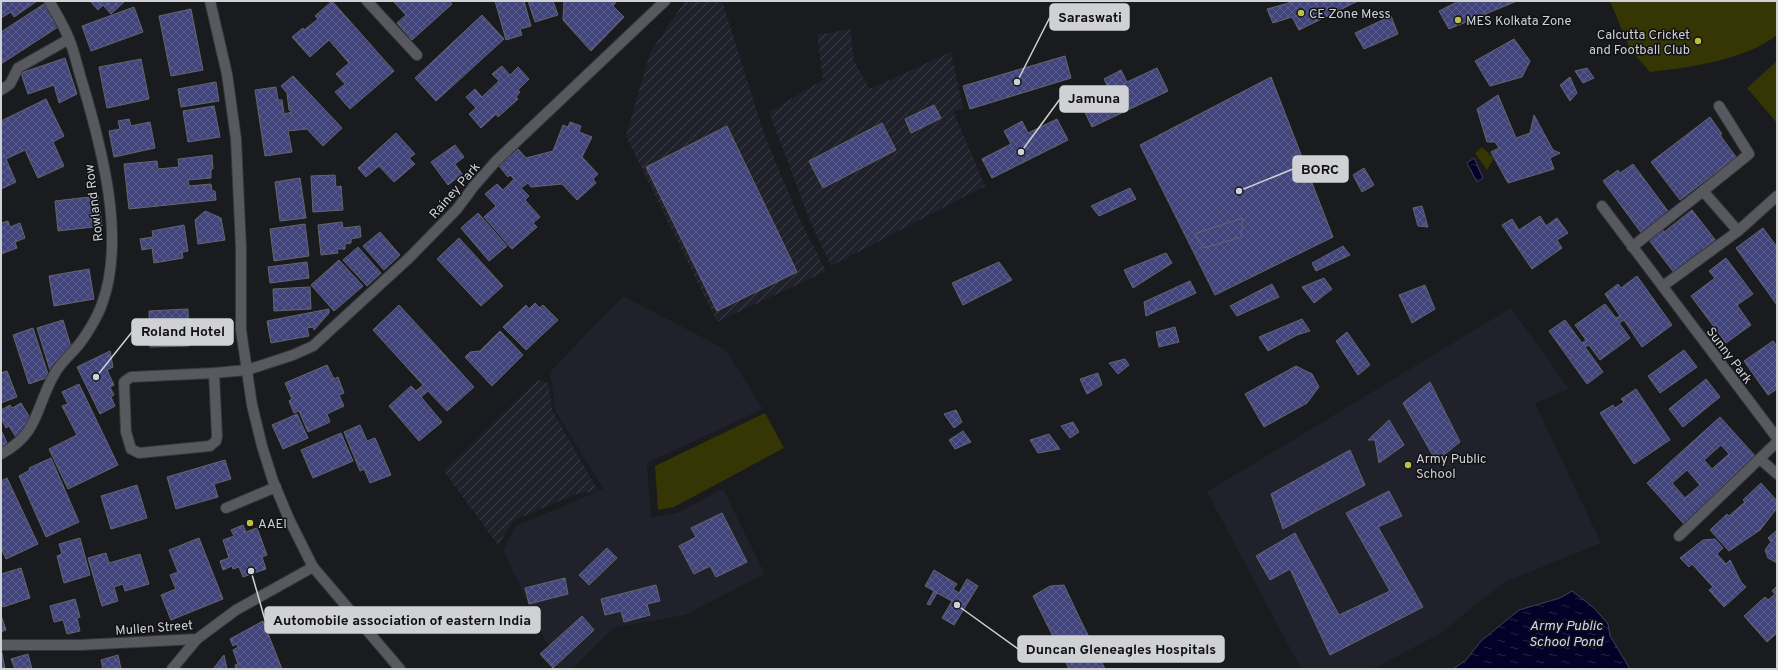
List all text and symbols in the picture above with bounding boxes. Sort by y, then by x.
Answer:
callout: Saraswati [1050,4,1129,30]
place label: CE Zone Mess [1309,7,1391,23]
marker: CE Zone Mess [1296,8,1306,18]
text: Saraswati [1058,10,1122,27]
place label: MES Kolkata Zone [1466,14,1572,30]
marker: MES Kolkata Zone [1453,15,1463,25]
place label: Calcutta Cricket and Football Club [1589,28,1690,59]
marker: Calcutta Cricket and Football Club [1693,36,1703,46]
callout: Jamuna [1060,86,1128,112]
text: Jamuna [1068,91,1120,108]
callout: BORC [1293,156,1348,182]
street label: Rainey Park [427,160,484,223]
text: BORC [1301,162,1339,179]
street label: Rowland Row [82,163,108,242]
callout: Roland Hotel [132,319,233,345]
text: Roland Hotel [141,324,225,341]
street label: Sunny Park [1702,325,1755,388]
place label: Army Public School [1416,452,1487,483]
marker: Army Public School [1403,460,1413,470]
place label: AAEI [258,517,287,533]
marker: AAEI [245,518,255,528]
callout: Automobile association of eastern India [265,607,540,633]
text: Automobile association of eastern India [273,613,531,630]
street label: Mullen Street [115,618,194,640]
water label: Army Public School Pond [1529,618,1605,651]
callout: Duncan Gleneagles Hospitals [1018,636,1224,662]
text: Duncan Gleneagles Hospitals [1026,642,1216,659]

